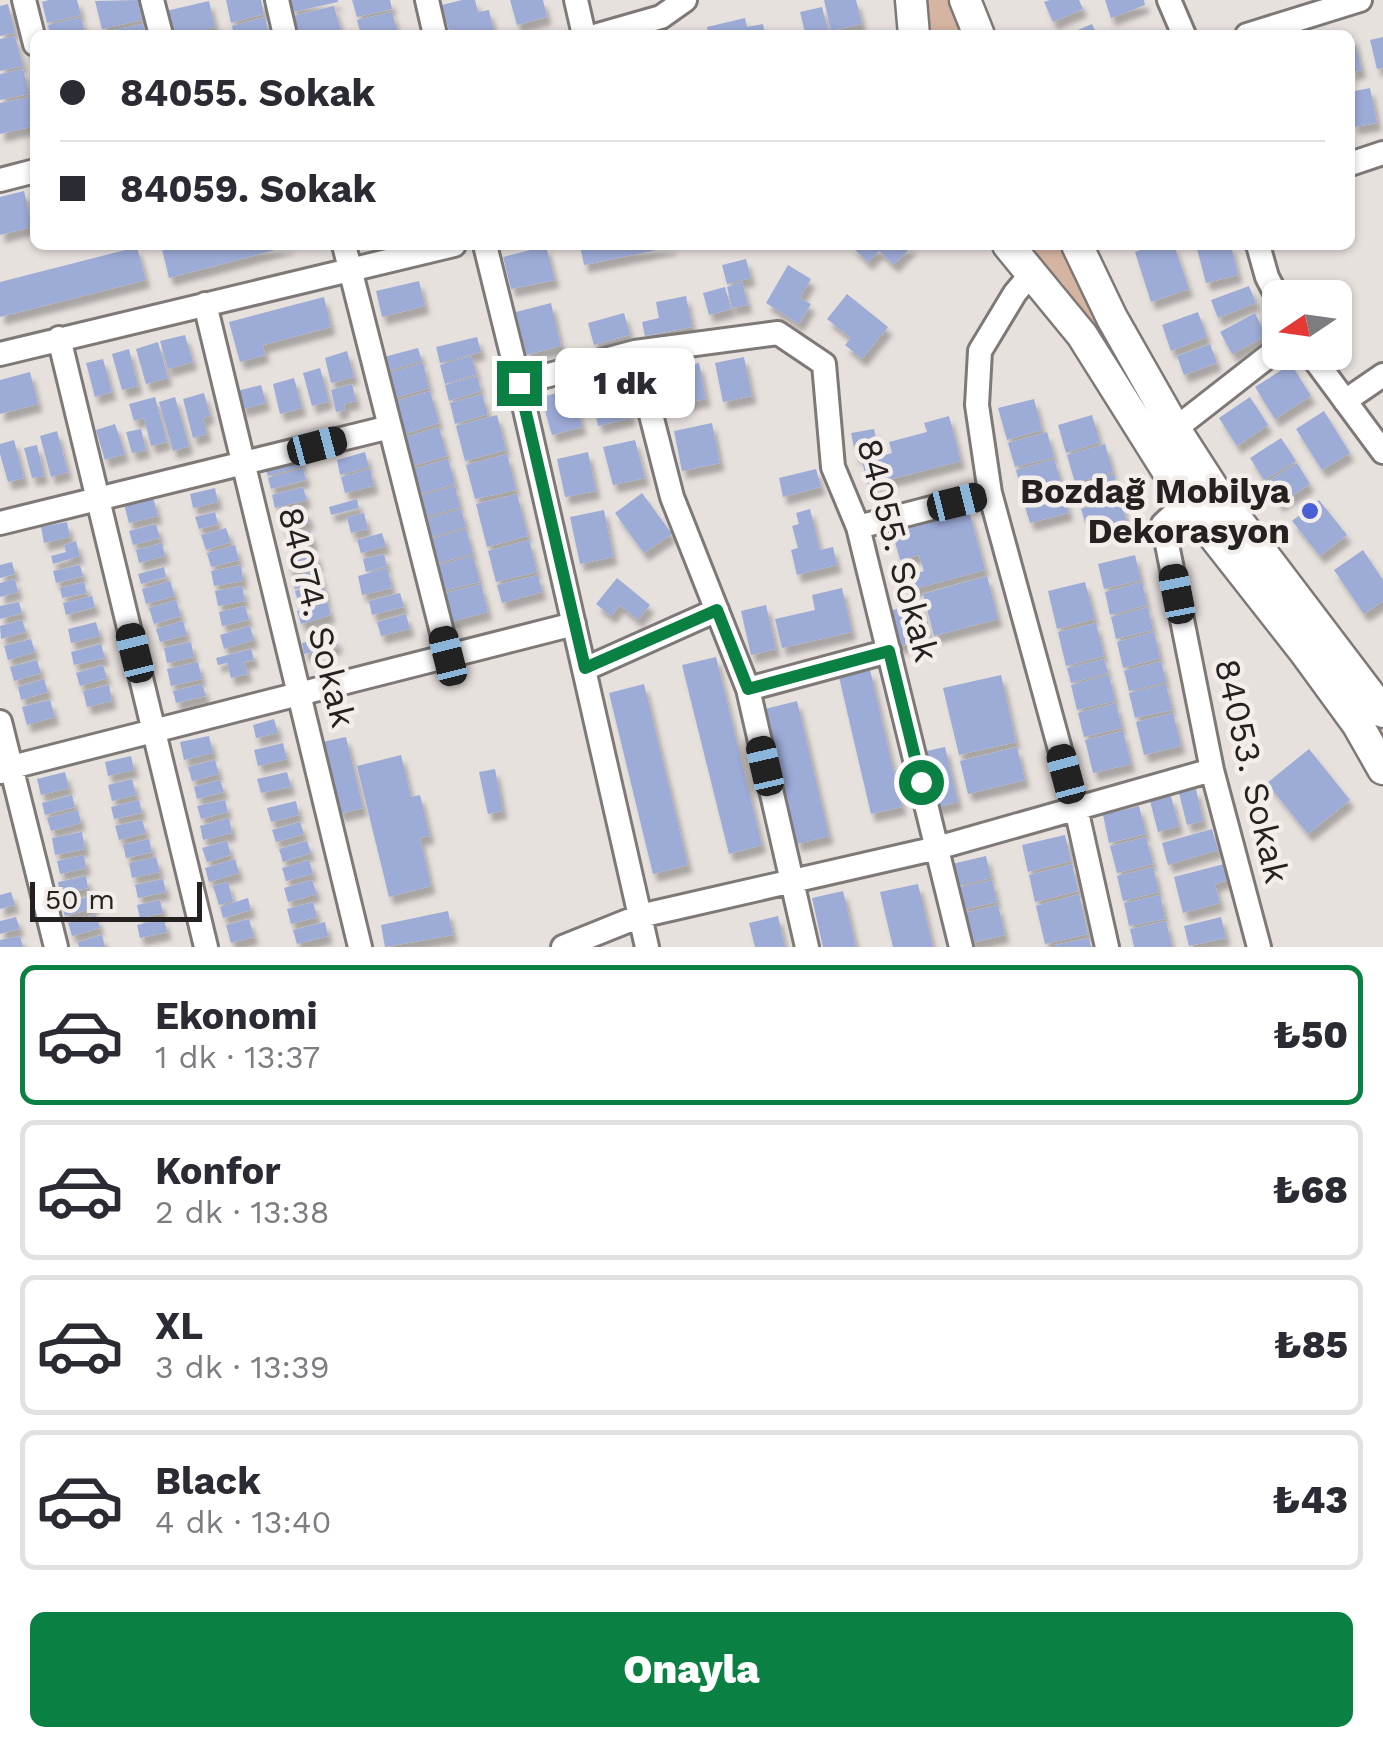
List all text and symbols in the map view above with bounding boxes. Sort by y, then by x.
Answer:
text: 84055. Sokak [120,71,375,115]
text: 84059. Sokak [120,167,376,211]
north arrow [1262,280,1352,370]
map controls [1262,280,1352,370]
callout: 1 dk [554,348,694,418]
route end [497,361,542,406]
text: 1 dk [593,364,657,402]
car [284,424,350,468]
street label: 84055. Sokak [848,434,948,666]
place label: Bozdağ Mobilya Dekorasyon [1020,470,1291,552]
car [924,480,990,524]
marker: Bozdağ Mobilya Dekorasyon [1299,500,1321,522]
street label: 84074. Sokak [269,502,365,732]
car [1157,562,1197,626]
car [113,620,157,686]
car [426,623,470,689]
street label: 84053. Sokak [1206,655,1298,888]
car [744,733,786,799]
car [1044,741,1088,807]
route start [899,760,944,805]
scale bar [30,877,202,921]
text: 50 m [45,883,115,916]
icon: car [35,990,125,1080]
text: Ekonomi [155,994,318,1038]
text: ₺50 [1273,1013,1348,1057]
text: 1 dk · 13:37 [155,1038,320,1076]
icon: car [35,1145,125,1235]
text: Konfor [155,1149,281,1193]
text: ₺68 [1273,1168,1348,1212]
text: 2 dk · 13:38 [155,1193,329,1231]
icon: car [35,1300,125,1390]
text: XL [155,1304,203,1348]
text: ₺85 [1274,1323,1348,1367]
text: 3 dk · 13:39 [155,1348,330,1386]
icon: car [35,1455,125,1545]
text: Black [155,1459,261,1503]
text: ₺43 [1272,1478,1348,1522]
text: 4 dk · 13:40 [155,1503,331,1541]
button: Onayla [30,1612,1353,1727]

